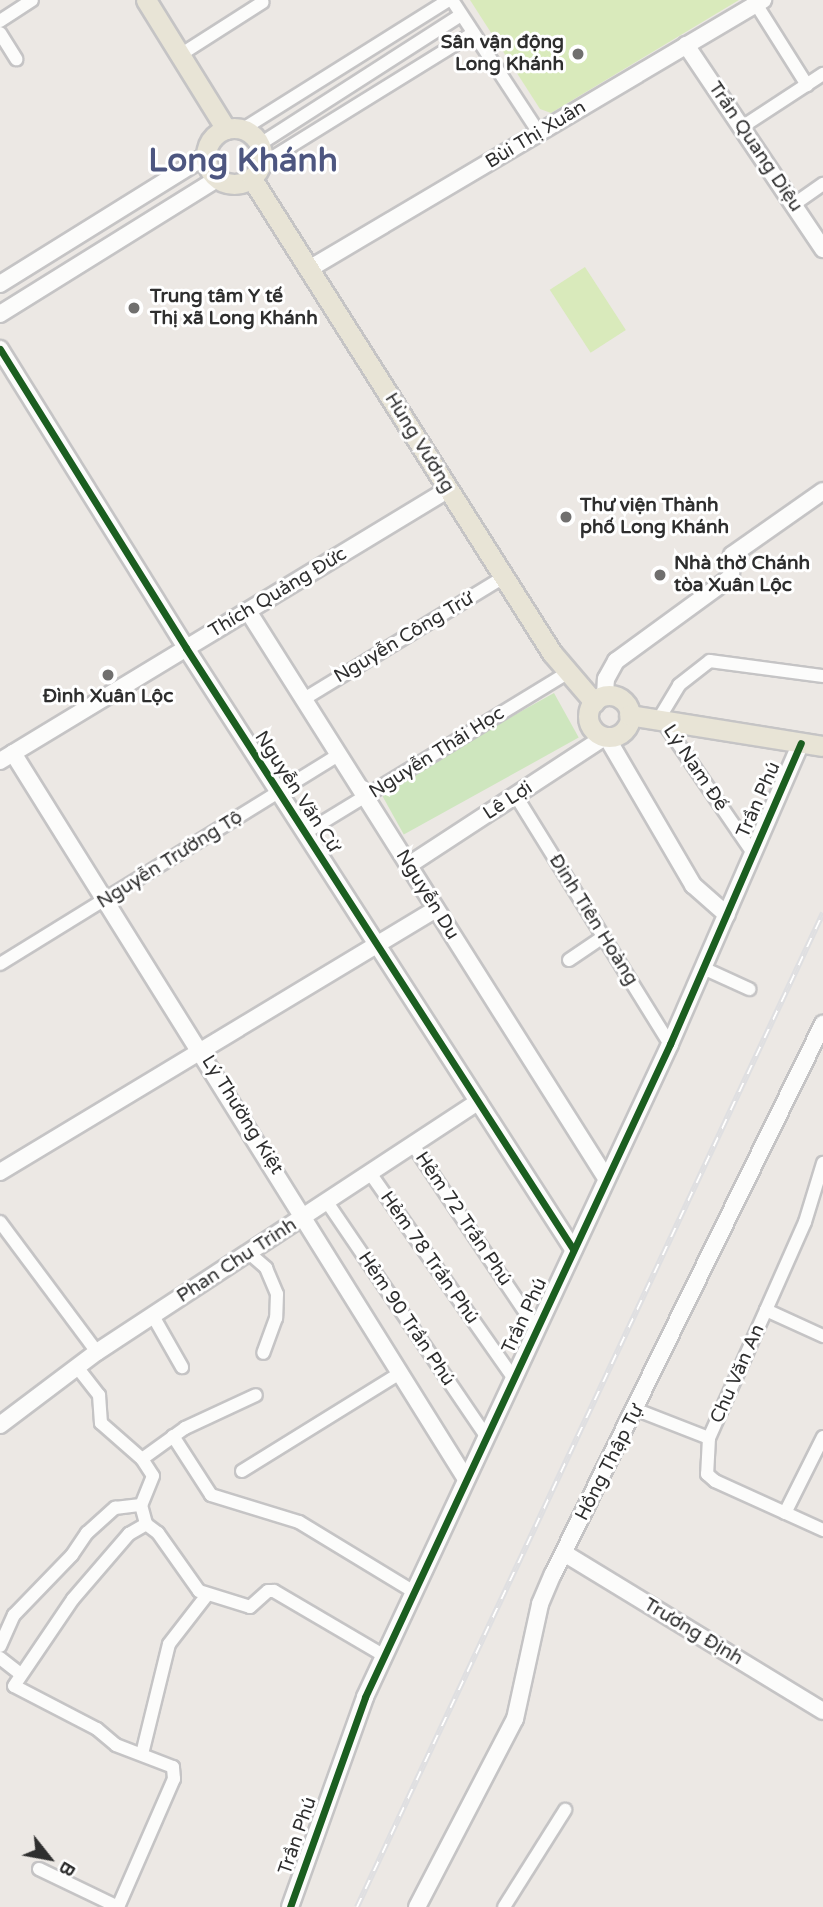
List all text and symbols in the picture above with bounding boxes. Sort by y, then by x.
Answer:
place label: Sân vận động Long Khánh [441,32,564,76]
marker: Sân vận động Long Khánh [570,46,586,62]
street label: Trần Quang Diệu [703,78,807,216]
street label: Bùi Thị Xuân [482,96,590,174]
district label: Long Khánh [148,141,338,181]
place label: Trung tâm Y tế Thị xã Long Khánh [150,286,318,330]
marker: Trung tâm Y tế Thị xã Long Khánh [124,298,144,318]
street label: Hùng Vương [379,389,459,497]
place label: Thư viện Thành phố Long Khánh [580,495,729,539]
marker: Thư viện Thành phố Long Khánh [558,509,574,525]
street label: Thích Quảng Đức [205,543,351,643]
place label: Nhà thờ Chánh tòa Xuân Lộc [674,553,810,597]
marker: Nhà thờ Chánh tòa Xuân Lộc [652,567,668,583]
street label: Nguyễn Công Trứ [330,587,478,689]
marker: Đình Xuân Lộc [100,667,116,683]
place label: Đình Xuân Lộc [43,686,173,708]
street label: Nguyễn Thái Học [365,702,509,804]
street label: Lý Nam Đế [658,721,732,815]
street label: Nguyễn Văn Cừ [249,727,345,857]
street label: Trần Phú [732,759,786,841]
street label: Lê Lợi [479,777,537,825]
street label: Nguyễn Trường Tộ [93,806,247,914]
street label: Nguyễn Du [390,846,464,944]
street label: Đinh Tiên Hoàng [544,850,642,990]
street label: Lý Thường Kiệt [196,1051,288,1179]
street label: Hẻm 72 Trần Phú [410,1148,516,1290]
street label: Hẻm 78 Trần Phú [375,1187,483,1329]
street label: Phan Chu Trinh [173,1214,301,1308]
street label: Hẻm 90 Trần Phú [353,1248,459,1390]
street label: Trần Phú [498,1275,552,1357]
street label: Chu Văn An [706,1321,770,1427]
street label: Hồng Thập Tự [571,1401,649,1525]
street label: Trương Định [639,1593,747,1671]
street label: Trần Phú [274,1794,322,1878]
north arrow [14,1823,84,1893]
text: B [54,1857,80,1880]

